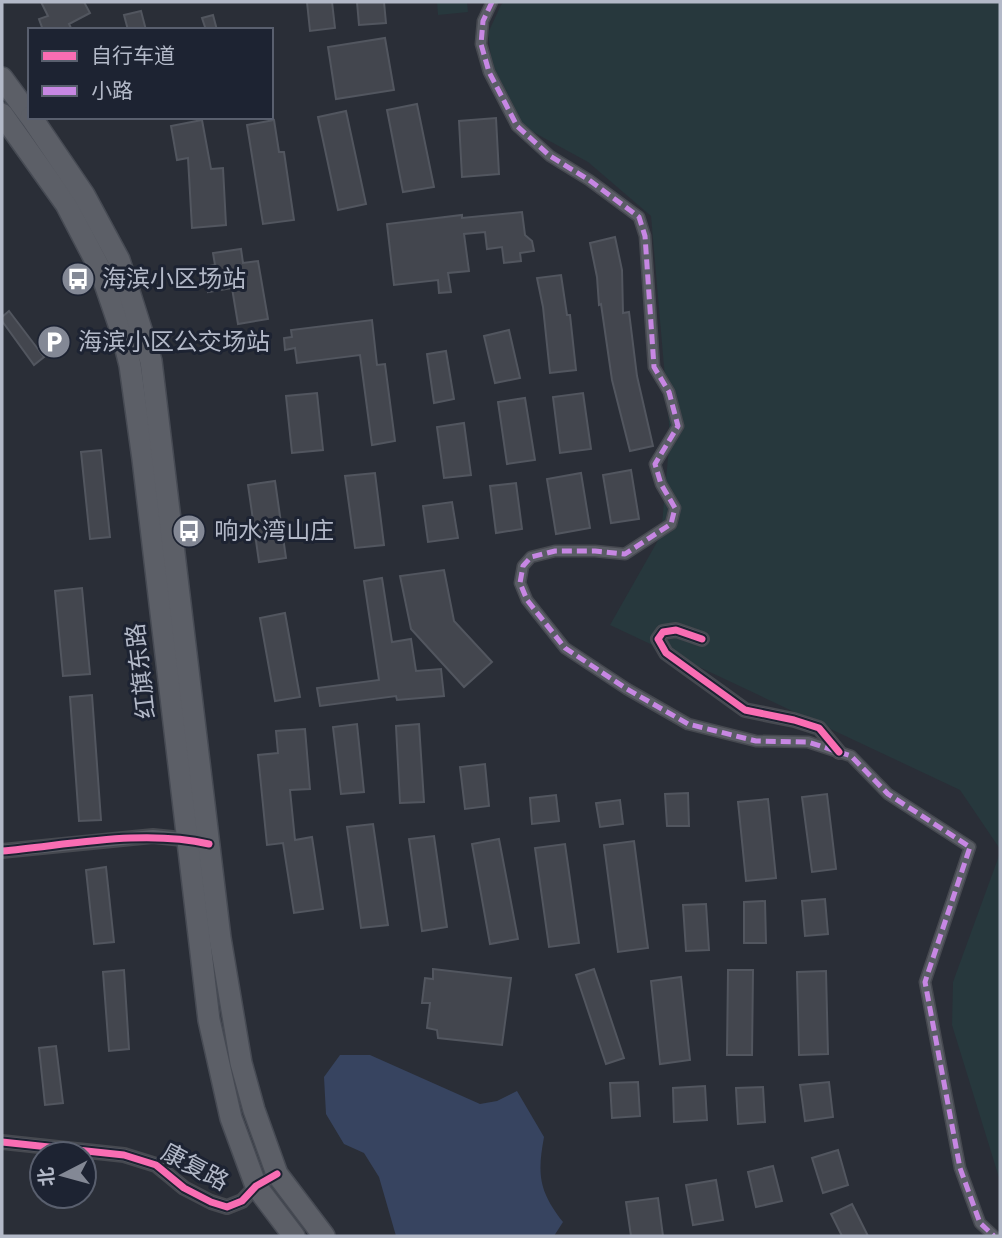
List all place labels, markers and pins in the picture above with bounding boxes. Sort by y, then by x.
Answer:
bus stop icon: 海滨小区场站 [59,260,97,298]
place label: 海滨小区场站 [102,265,246,293]
parking icon: 海滨小区公交场站 [35,323,73,361]
place label: 海滨小区公交场站 [78,328,270,356]
bus stop icon: 响水湾山庄 [170,512,208,550]
place label: 响水湾山庄 [214,517,334,545]

